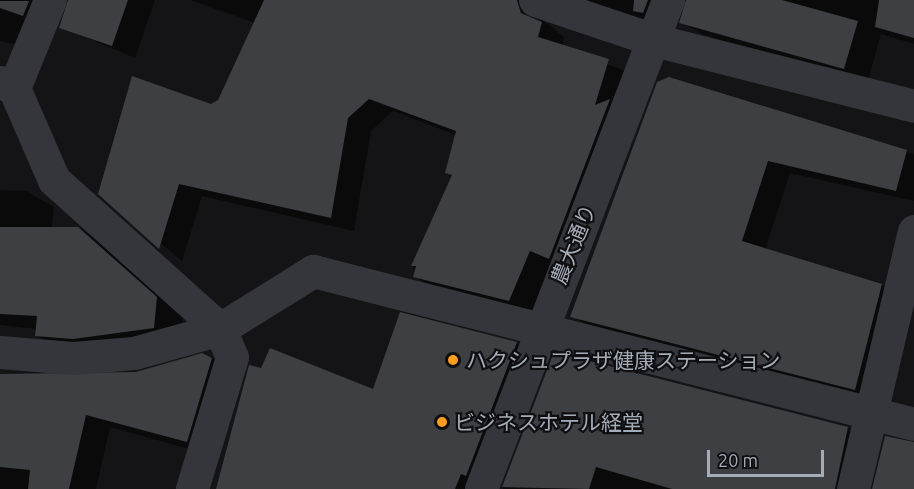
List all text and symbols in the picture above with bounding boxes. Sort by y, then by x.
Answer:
street label: 農大通り [546,200,600,288]
place label: ハクシュプラザ健康ステーション [466,347,781,373]
marker: ハクシュプラザ健康ステーション [444,351,462,369]
place label: ビジネスホテル経堂 [454,409,643,435]
marker: ビジネスホテル経堂 [435,415,449,429]
scale bar [710,438,827,476]
text: 20 m [718,450,758,470]

